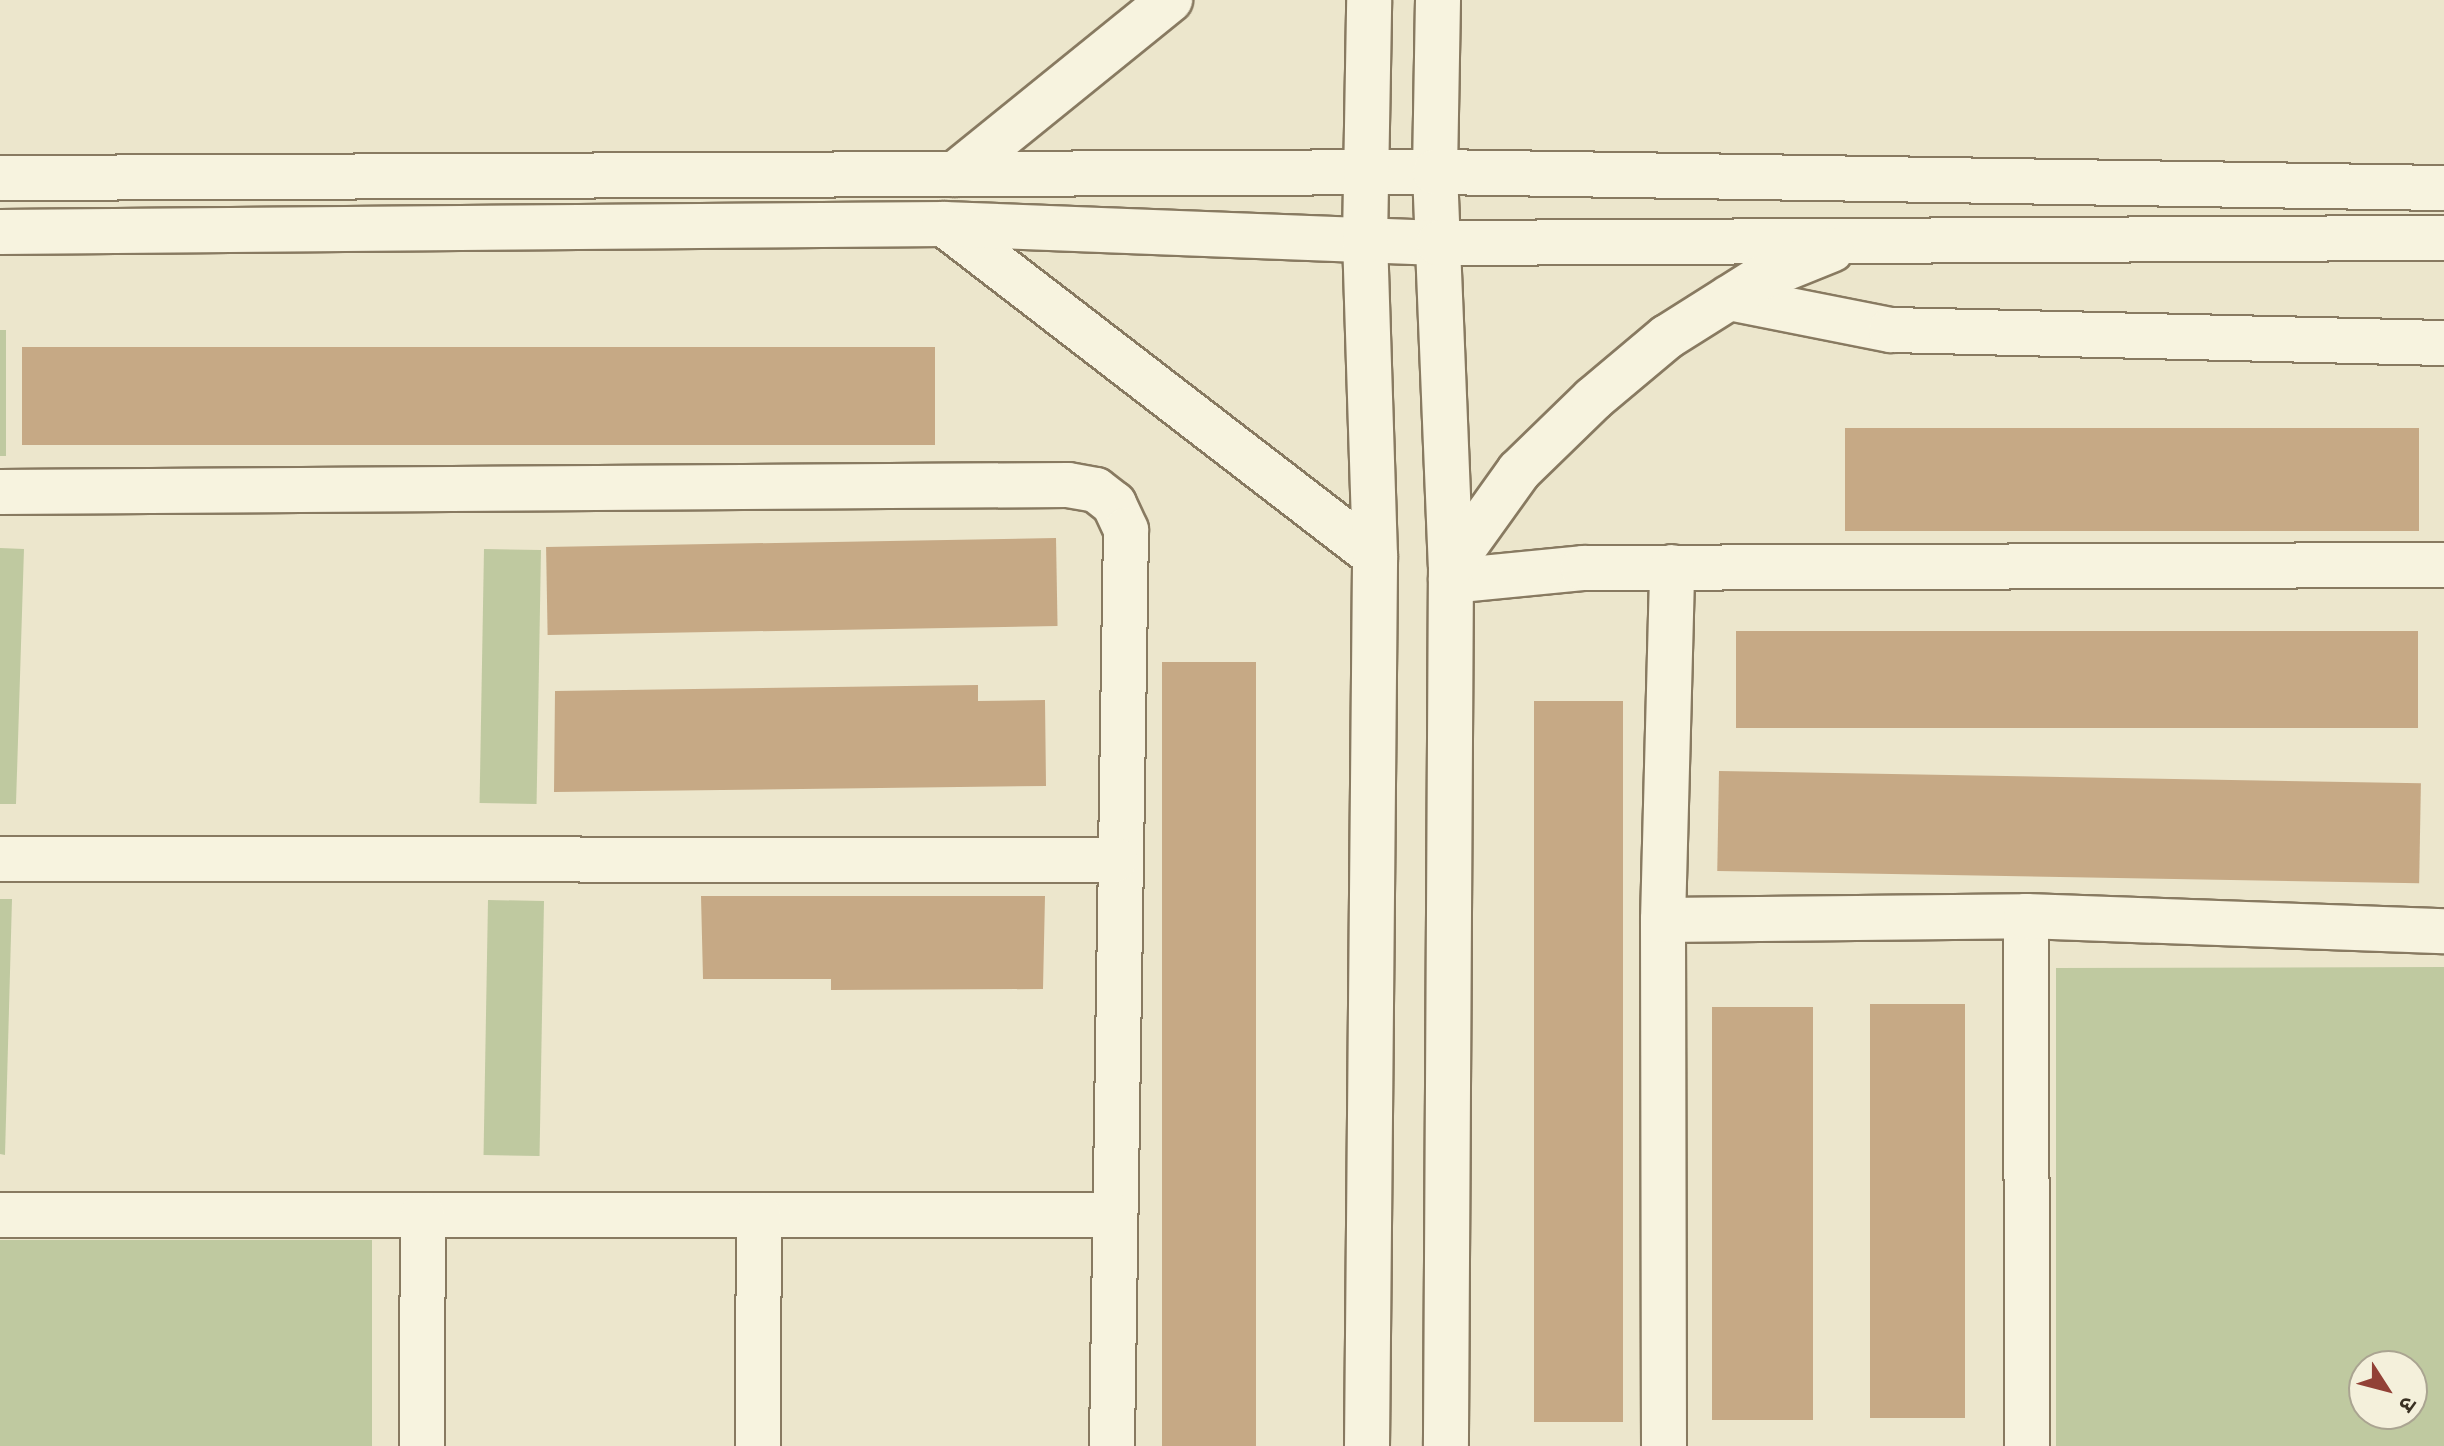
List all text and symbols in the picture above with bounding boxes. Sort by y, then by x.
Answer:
north arrow [2348,1350,2428,1430]
text: उ [2391,1389,2422,1417]

